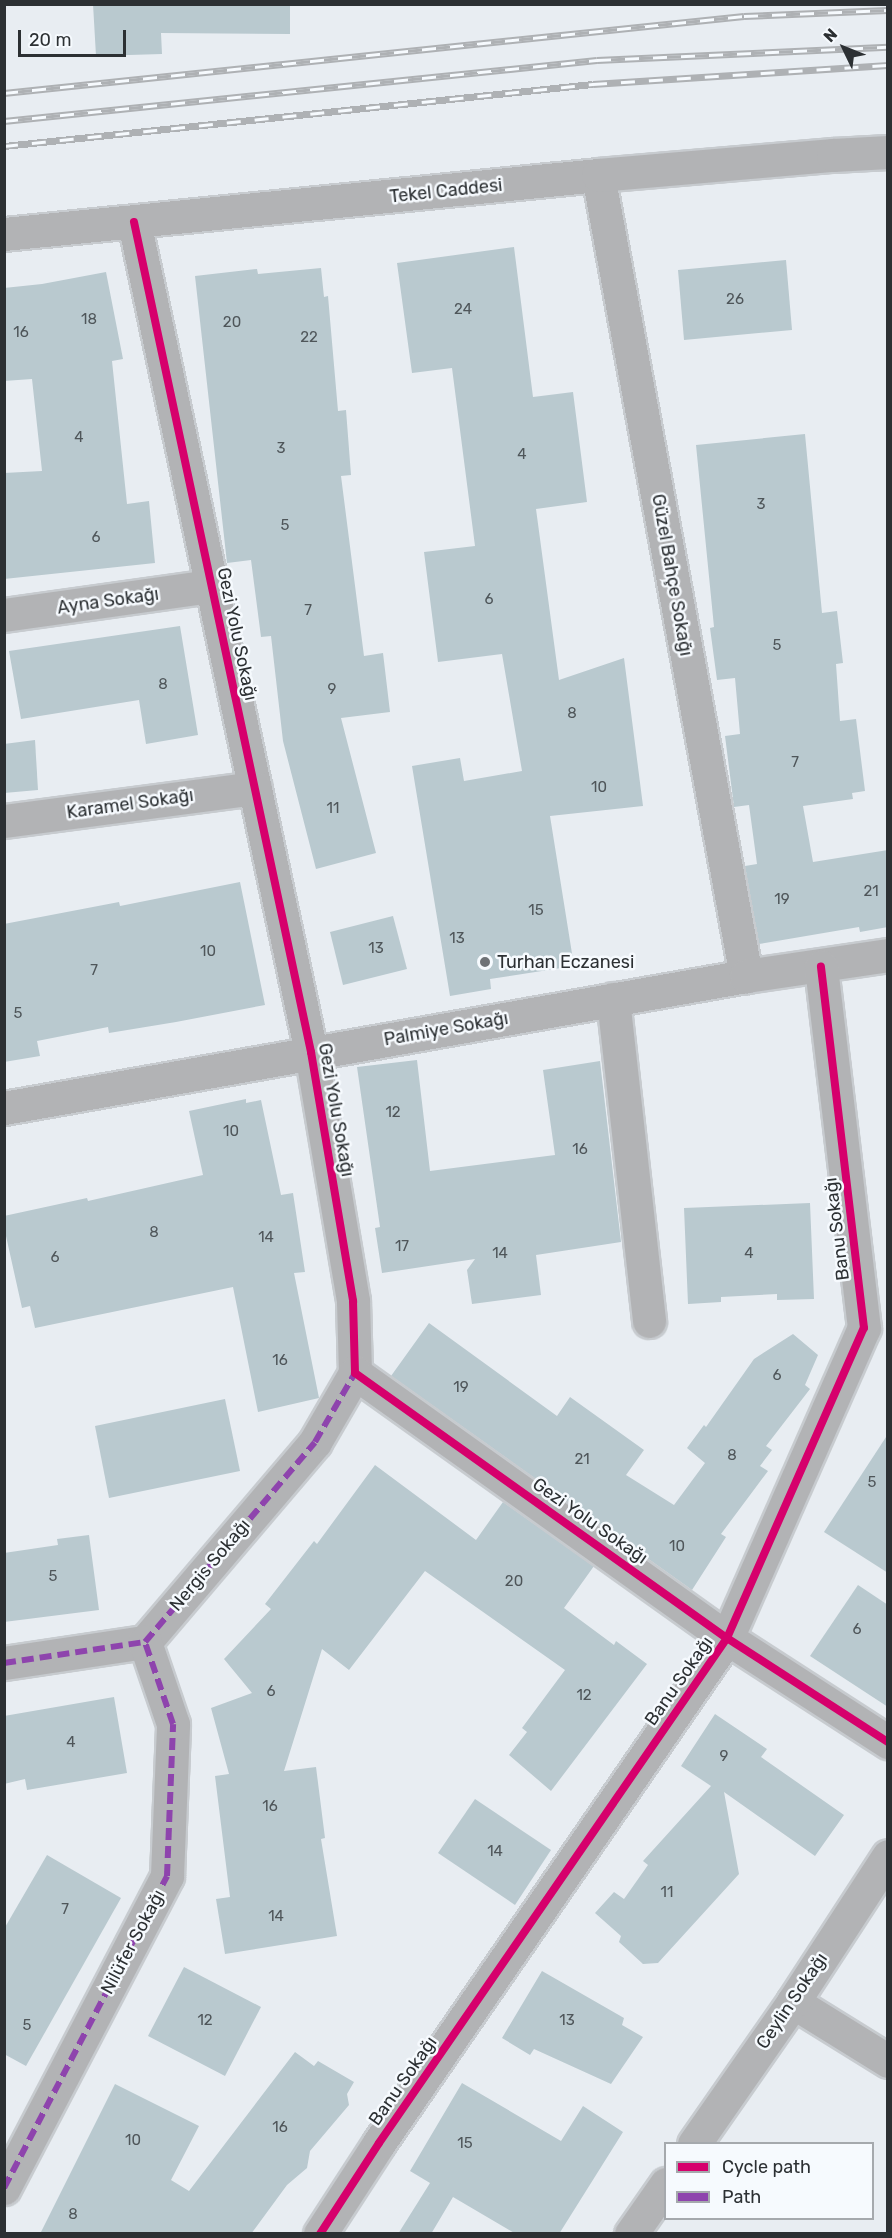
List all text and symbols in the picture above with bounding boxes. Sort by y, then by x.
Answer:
scale bar [21,18,129,56]
north arrow [814,18,874,78]
text: N [820,25,841,46]
text: 20 m [29,29,71,51]
street label: Tekel Caddesi [388,174,504,208]
house number: 26 [726,291,744,309]
house number: 24 [454,301,472,319]
house number: 18 [81,311,97,329]
house number: 20 [223,314,241,332]
house number: 16 [13,324,29,342]
house number: 22 [300,329,318,347]
house number: 4 [74,429,84,447]
house number: 3 [276,440,286,458]
house number: 4 [517,446,527,464]
street label: Güzel Bahçe Sokağı [647,492,697,658]
house number: 3 [756,496,766,514]
house number: 5 [281,517,289,535]
house number: 6 [91,529,101,547]
street label: Gezi Yolu Sokağı [212,565,262,703]
street label: Ayna Sokağı [56,583,160,619]
house number: 6 [484,591,494,609]
house number: 7 [304,602,312,620]
house number: 5 [773,637,781,655]
house number: 8 [158,676,168,694]
house number: 9 [328,681,336,699]
house number: 8 [567,705,577,723]
house number: 7 [791,754,799,772]
house number: 10 [591,779,607,797]
street label: Karamel Sokağı [65,784,195,824]
house number: 11 [327,800,339,818]
house number: 21 [863,883,879,901]
house number: 19 [774,891,790,909]
house number: 15 [528,902,544,920]
house number: 13 [449,930,465,948]
house number: 13 [368,940,384,958]
house number: 10 [200,943,216,961]
place label: Turhan Eczanesi [497,951,634,973]
marker: Turhan Eczanesi [478,955,492,969]
house number: 7 [90,962,98,980]
house number: 5 [14,1005,22,1023]
street label: Palmiye Sokağı [382,1007,510,1051]
street label: Gezi Yolu Sokağı [314,1041,358,1179]
house number: 12 [385,1104,401,1122]
house number: 10 [223,1123,239,1141]
house number: 16 [572,1141,588,1159]
street label: Banu Sokağı [820,1176,854,1282]
house number: 8 [149,1224,159,1242]
house number: 14 [258,1229,274,1247]
house number: 17 [395,1238,409,1256]
house number: 14 [492,1245,508,1263]
house number: 4 [744,1245,754,1263]
house number: 6 [50,1249,60,1267]
house number: 16 [272,1352,288,1370]
house number: 6 [772,1367,782,1385]
house number: 19 [453,1379,469,1397]
house number: 8 [727,1447,737,1465]
house number: 21 [574,1451,590,1469]
street label: Gezi Yolu Sokağı [528,1473,652,1569]
house number: 5 [868,1474,876,1492]
street label: Nergis Sokağı [165,1515,255,1615]
house number: 10 [669,1538,685,1556]
house number: 5 [49,1568,57,1586]
house number: 20 [505,1573,523,1591]
house number: 6 [852,1621,862,1639]
street label: Banu Sokağı [640,1632,718,1730]
house number: 6 [266,1683,276,1701]
house number: 12 [576,1687,592,1705]
house number: 4 [66,1734,76,1752]
house number: 9 [720,1748,728,1766]
house number: 16 [262,1798,278,1816]
house number: 14 [487,1843,503,1861]
house number: 11 [661,1884,673,1902]
street label: Nilüfer Sokağı [96,1886,170,1998]
house number: 7 [61,1901,69,1919]
house number: 14 [268,1908,284,1926]
street label: Ceylin Sokağı [752,1949,832,2053]
house number: 12 [197,2012,213,2030]
house number: 13 [559,2012,575,2030]
house number: 5 [23,2017,31,2035]
street label: Banu Sokağı [364,2032,442,2130]
house number: 16 [272,2119,288,2137]
house number: 10 [125,2132,141,2150]
house number: 15 [457,2135,473,2153]
legend [664,2142,874,2220]
text: Cycle path [722,2156,811,2178]
text: Path [722,2186,761,2208]
house number: 8 [68,2206,78,2224]

